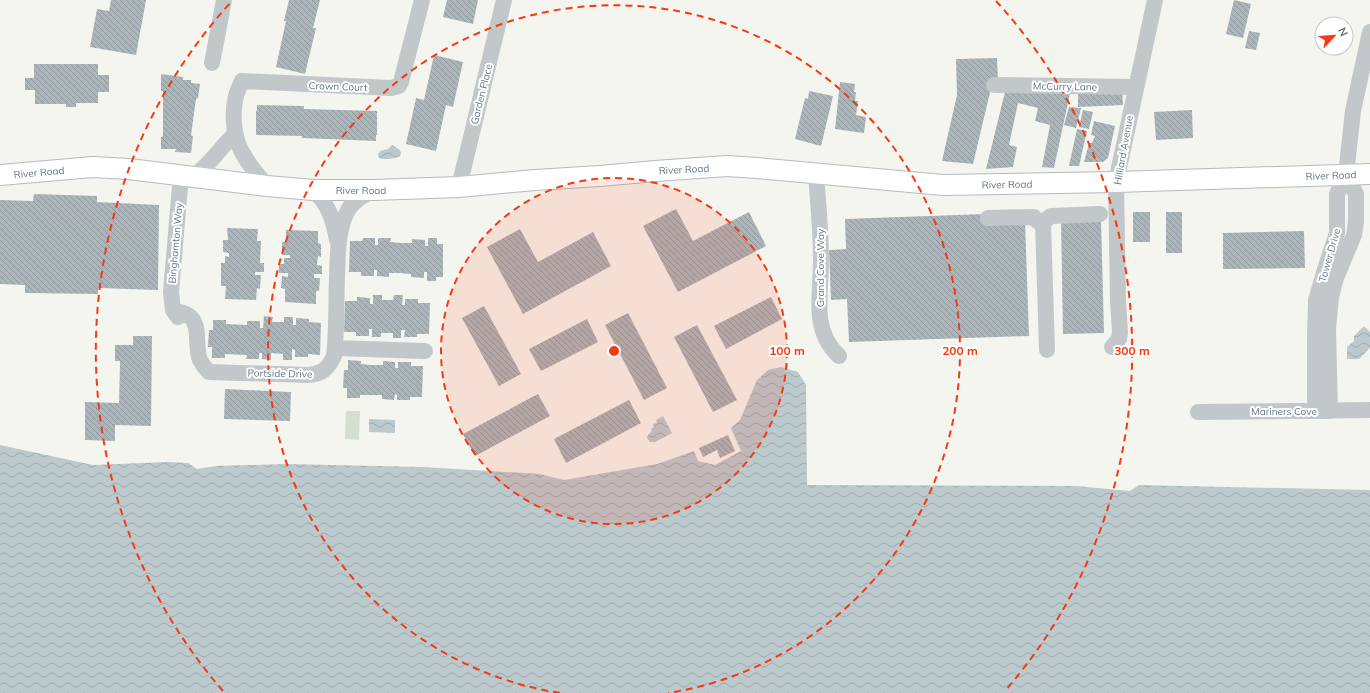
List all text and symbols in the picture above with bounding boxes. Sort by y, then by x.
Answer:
north arrow [1314,16,1354,56]
text: N [1335,25,1351,38]
street label: Garden Place [468,62,495,126]
street label: Crown Court [308,79,368,94]
street label: McCurry Lane [1033,79,1097,94]
street label: Hilliard Avenue [1111,114,1136,186]
street label: River Road [658,162,710,177]
street label: River Road [13,164,65,181]
street label: River Road [1305,168,1357,183]
street label: River Road [982,178,1032,191]
street label: River Road [336,184,386,197]
street label: Binghamton Way [165,201,186,284]
street label: Tower Drive [1316,227,1343,284]
street label: Grand Cove Way [814,228,827,307]
text: 100 m [769,343,805,358]
text: 200 m [942,343,978,358]
text: 300 m [1114,343,1150,358]
centre of rings [607,344,621,358]
street label: Portside Drive [247,366,313,381]
street label: Mariners Cove [1251,405,1317,418]

